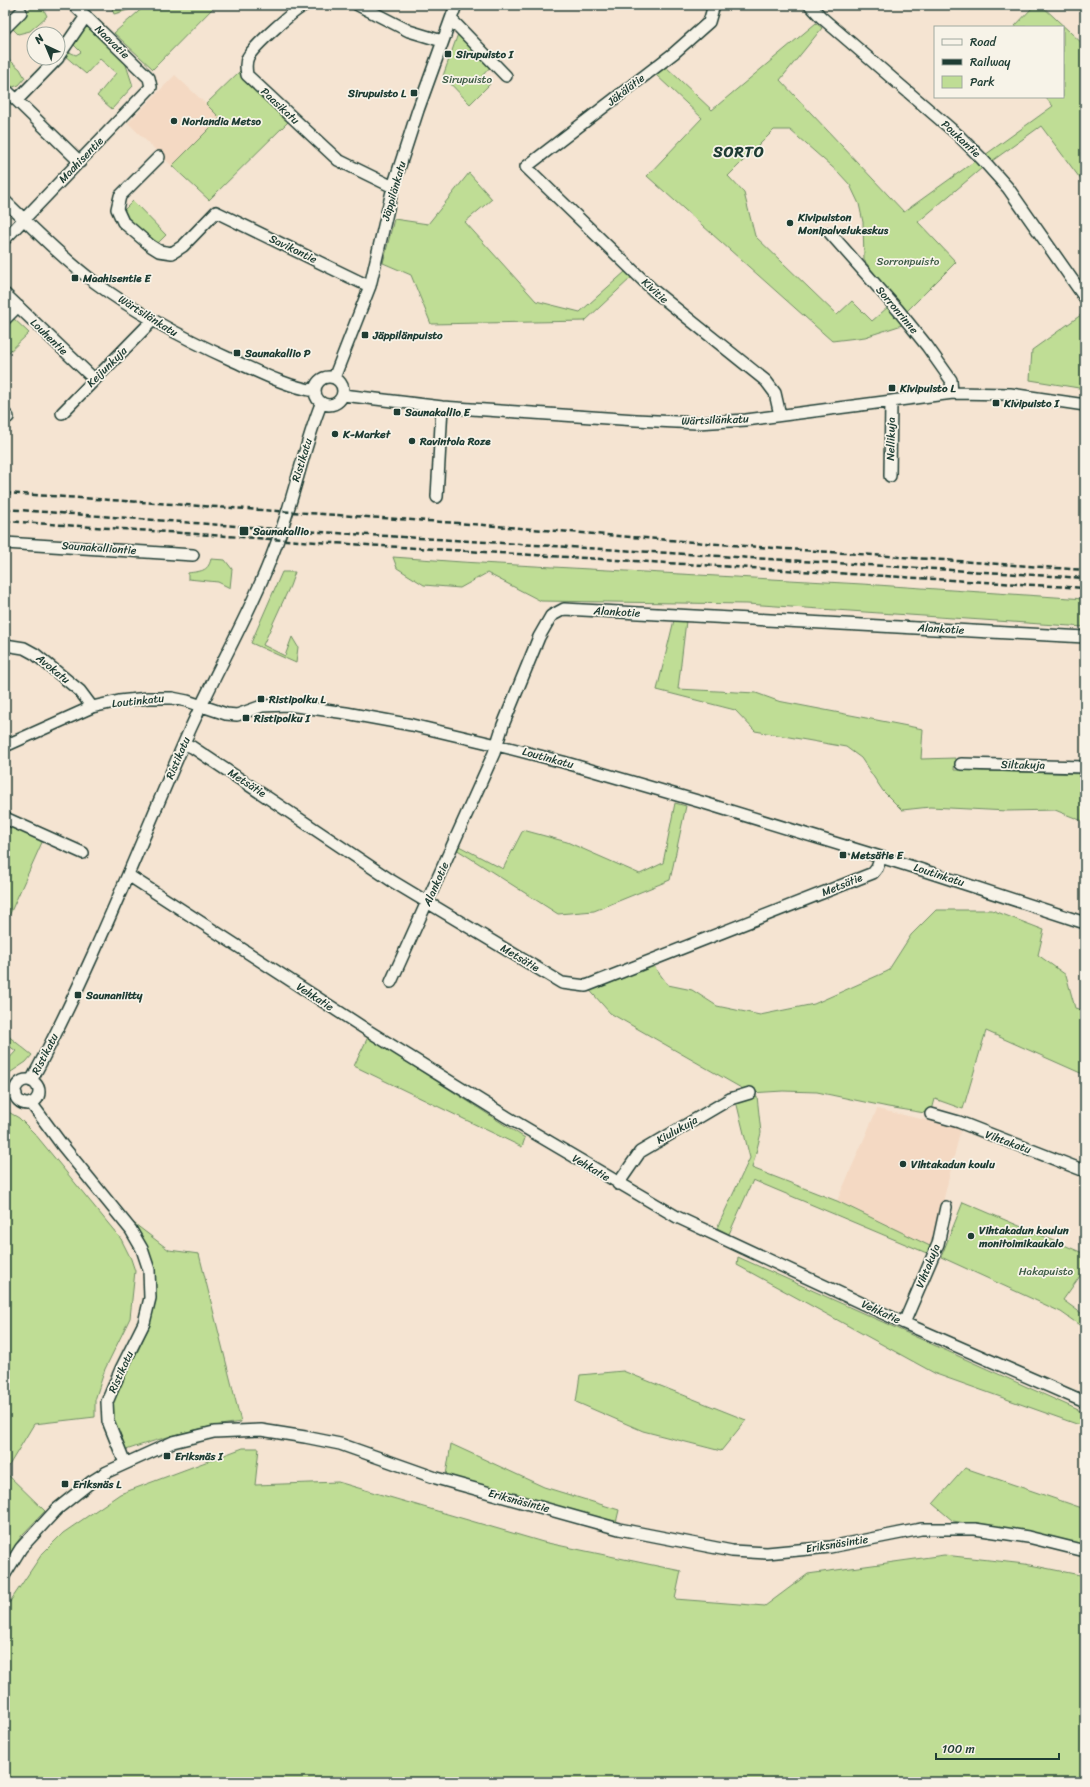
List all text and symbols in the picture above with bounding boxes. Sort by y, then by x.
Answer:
street label: Naavatie [90,20,134,64]
north arrow [26,26,66,66]
legend [934,26,1064,98]
text: N [29,29,49,49]
text: Road [970,31,997,53]
place label: Sirupuisto I [455,45,515,64]
marker: Sirupuisto I [443,49,453,59]
text: Railway [970,51,1011,73]
street label: Jäkälätie [602,69,649,112]
park label: Sirupuisto [442,70,492,89]
text: Park [970,71,995,93]
street label: Paasikatu [256,83,304,129]
place label: Sirupuisto L [347,84,407,103]
marker: Sirupuisto L [409,88,419,98]
place label: Norlandia Metso [181,112,262,131]
street label: Poukantie [937,115,985,163]
marker: Norlandia Metso [169,116,179,126]
street label: Maahisentie [54,132,109,188]
district label: SORTO [712,139,765,165]
street label: Jäppilänkatu [376,159,412,224]
place label: Kivipuiston Monipalvelukeskus [797,208,889,240]
marker: Kivipuiston Monipalvelukeskus [785,218,795,228]
street label: Savikontie [266,229,321,269]
park label: Sorronpuisto [877,252,940,271]
place label: Maahisentie E [82,269,152,288]
marker: Maahisentie E [70,273,80,283]
street label: Kivitie [637,273,673,309]
street label: Sorronrinne [871,282,923,339]
street label: Wärtsilänkatu [114,290,182,342]
street label: Louhentie [26,314,73,360]
place label: Jäppilänpuisto [372,326,443,345]
marker: Jäppilänpuisto [360,330,370,340]
street label: Keijunkuja [82,342,132,392]
place label: Saunakallio P [244,344,311,363]
marker: Saunakallio P [232,348,242,358]
place label: Kivipuisto L [899,379,956,398]
marker: Kivipuisto L [887,383,897,393]
place label: Kivipuisto I [1003,394,1060,413]
marker: Kivipuisto I [991,398,1001,408]
place label: Saunakallio E [404,403,471,422]
marker: Saunakallio E [392,407,402,417]
street label: Wärtsilänkatu [681,409,749,431]
street label: Nellikuja [881,417,901,461]
place label: K-Market [342,425,392,444]
marker: K-Market [330,429,340,439]
place label: Ravintola Roze [419,432,491,451]
street label: Ristikatu [286,436,318,484]
marker: Ravintola Roze [407,436,417,446]
place label: Saunakallio [252,522,309,541]
marker: Saunakallio [238,525,250,537]
street label: Saunakalliontie [61,536,137,560]
street label: Alankotie [592,601,641,623]
street label: Alankotie [916,618,965,640]
street label: Avokatu [31,649,74,689]
street label: Loutinkatu [111,689,165,713]
place label: Ristipolku L [268,690,327,709]
marker: Ristipolku L [256,694,266,704]
place label: Ristipolku I [253,709,312,728]
marker: Ristipolku I [241,713,251,723]
street label: Ristikatu [161,734,196,782]
street label: Loutinkatu [520,742,576,774]
street label: Siltakuja [1001,755,1046,775]
street label: Metsätie [224,763,271,803]
place label: Metsätie E [850,846,904,865]
marker: Metsätie E [838,850,848,860]
street label: Alankotie [417,858,454,910]
street label: Loutinkatu [911,858,967,892]
street label: Metsätie [819,868,866,902]
street label: Metsätie [497,939,544,978]
street label: Vehkatie [292,978,338,1016]
place label: Saunaniitty [85,986,143,1005]
marker: Saunaniitty [73,990,83,1000]
street label: Ristikatu [26,1030,64,1078]
street label: Kiulukuja [653,1111,702,1149]
street label: Vihtakatu [982,1125,1034,1159]
street label: Vehkatie [568,1149,614,1187]
place label: Vihtakadun koulu [911,1155,996,1174]
marker: Vihtakadun koulu [898,1159,908,1169]
place label: Vihtakadun koulun monitoimikaukalo [978,1221,1069,1253]
marker: Vihtakadun koulun monitoimikaukalo [966,1231,976,1241]
street label: Vihtakuja [910,1240,946,1291]
park label: Hakapuisto [1019,1262,1074,1281]
street label: Vehkatie [858,1295,904,1330]
street label: Ristikatu [103,1348,139,1396]
place label: Eriksnäs I [175,1447,224,1466]
marker: Eriksnäs I [162,1451,172,1461]
place label: Eriksnäs L [73,1475,122,1494]
marker: Eriksnäs L [60,1479,70,1489]
street label: Eriksnäsintie [486,1484,552,1518]
street label: Eriksnäsintie [804,1530,870,1558]
scale bar [936,1735,1059,1761]
text: 100 m [942,1738,975,1760]

